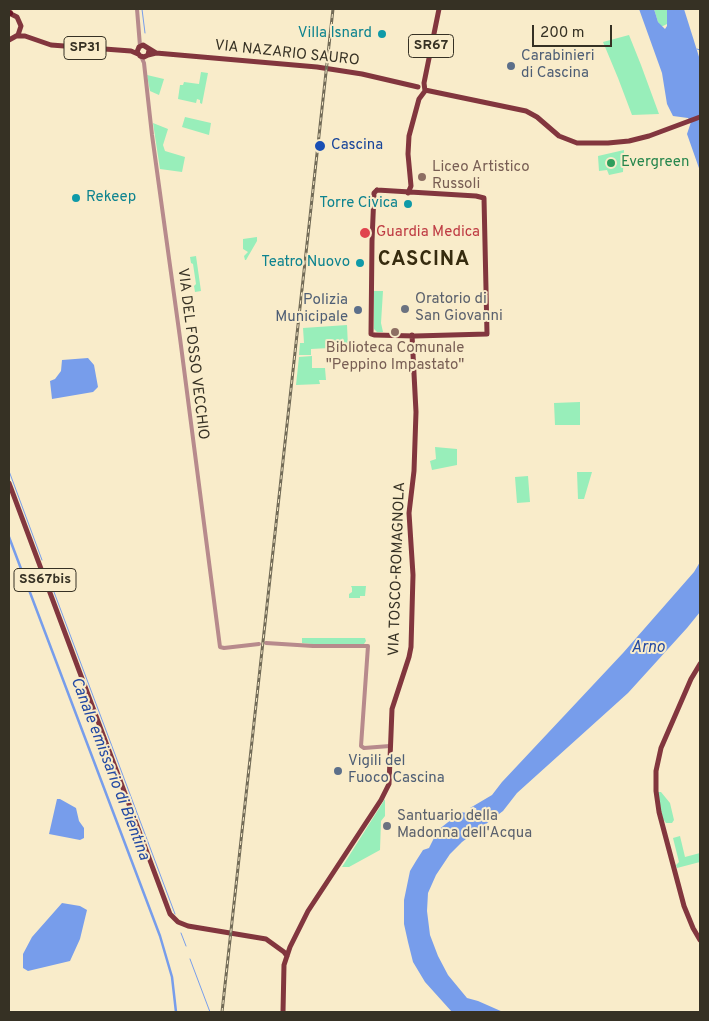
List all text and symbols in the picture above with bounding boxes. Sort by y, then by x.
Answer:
scale bar [534,15,614,47]
text: 200 m [540,24,585,43]
place label: Villa Isnard [298,25,372,43]
marker: Villa Isnard [376,28,388,40]
road number: SR67 [408,34,454,58]
road number: SP31 [64,36,106,59]
street label: VIA NAZARIO SAURO [214,37,360,71]
place label: Carabinieri di Cascina [521,48,594,83]
marker: Carabinieri di Cascina [505,60,517,72]
place label: Cascina [331,137,383,155]
marker: Cascina [313,139,327,153]
place label: Evergreen [621,154,689,172]
marker: Evergreen [605,157,617,169]
place label: Liceo Artistico Russoli [432,159,530,194]
marker: Liceo Artistico Russoli [416,171,428,183]
place label: Rekeep [86,189,136,207]
marker: Rekeep [70,192,82,204]
place label: Torre Civica [319,195,398,213]
marker: Torre Civica [402,198,414,210]
place label: Guardia Medica [376,224,480,242]
marker: Guardia Medica [358,226,372,240]
district label: CASCINA [377,249,471,273]
place label: Teatro Nuovo [261,254,350,272]
marker: Teatro Nuovo [354,257,366,269]
street label: VIA DEL FOSSO VECCHIO [173,267,211,441]
place label: Oratorio di San Giovanni [415,291,503,326]
place label: Polizia Municipale [275,292,348,327]
marker: Oratorio di San Giovanni [399,303,411,315]
marker: Polizia Municipale [352,304,364,316]
marker: Biblioteca Comunale "Peppino Impastato" [389,326,401,338]
place label: Biblioteca Comunale "Peppino Impastato" [326,340,464,375]
street label: VIA TOSCO-ROMAGNOLA [386,482,410,656]
road number: SS67bis [14,568,76,592]
water label: Arno [631,639,665,659]
water label: Canale emissario di Bientina [65,675,153,863]
place label: Vigili del Fuoco Cascina [348,753,445,788]
marker: Vigili del Fuoco Cascina [332,765,344,777]
place label: Santuario della Madonna dell'Acqua [397,808,532,843]
marker: Santuario della Madonna dell'Acqua [381,820,393,832]

